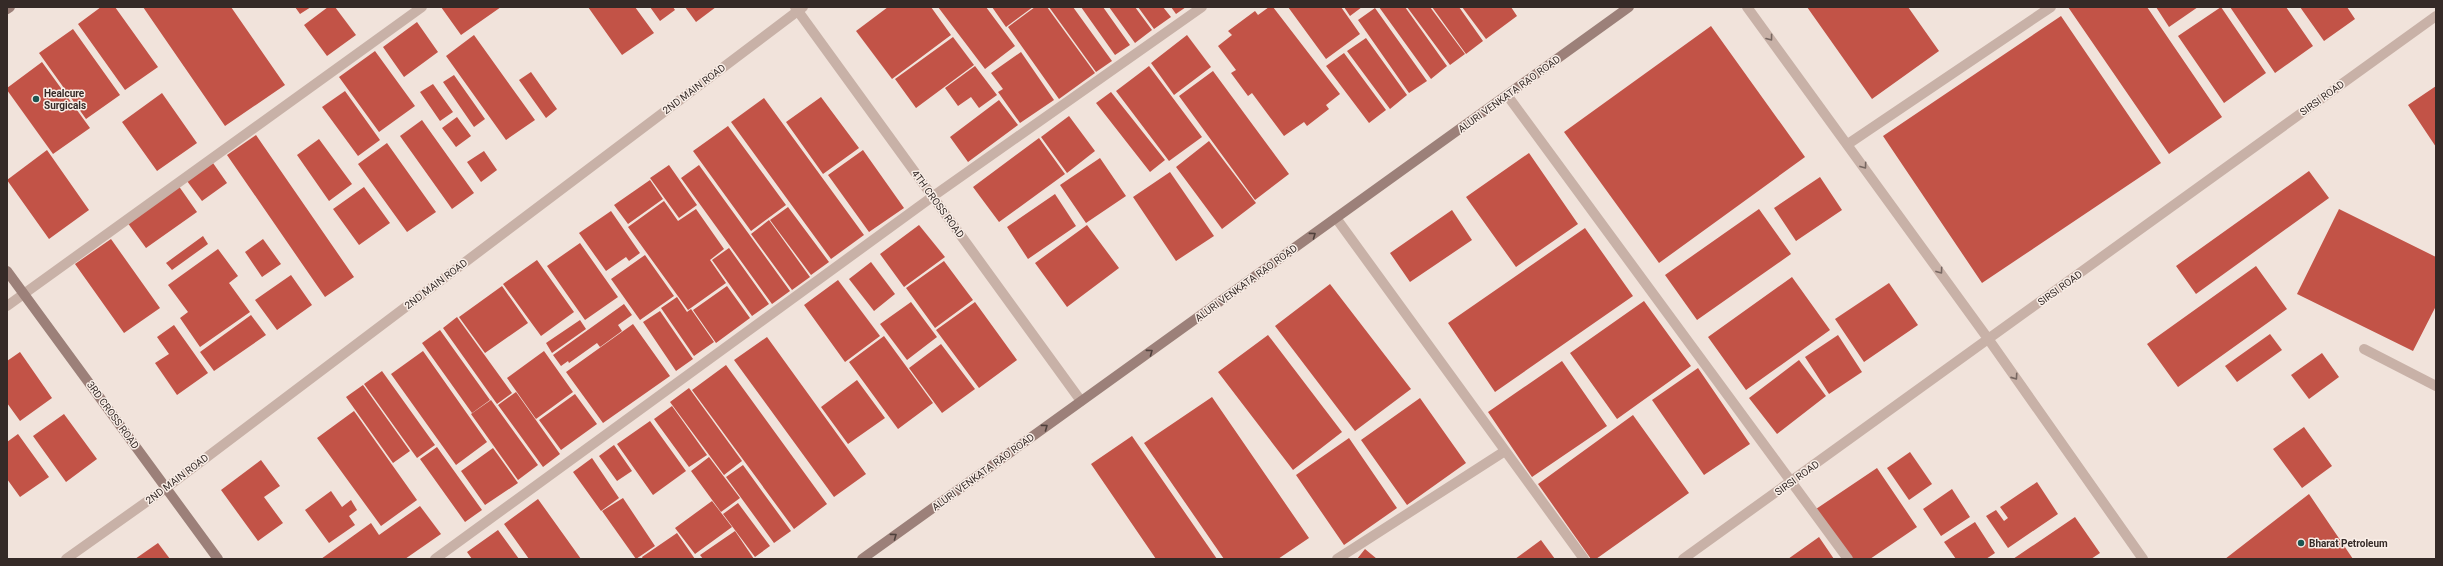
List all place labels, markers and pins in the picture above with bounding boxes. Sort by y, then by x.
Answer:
place label: Healcure Surgicals [44,88,86,111]
marker: Healcure Surgicals [31,94,41,104]
marker: Bharat Petroleum [2296,538,2306,548]
place label: Bharat Petroleum [2309,538,2388,549]

